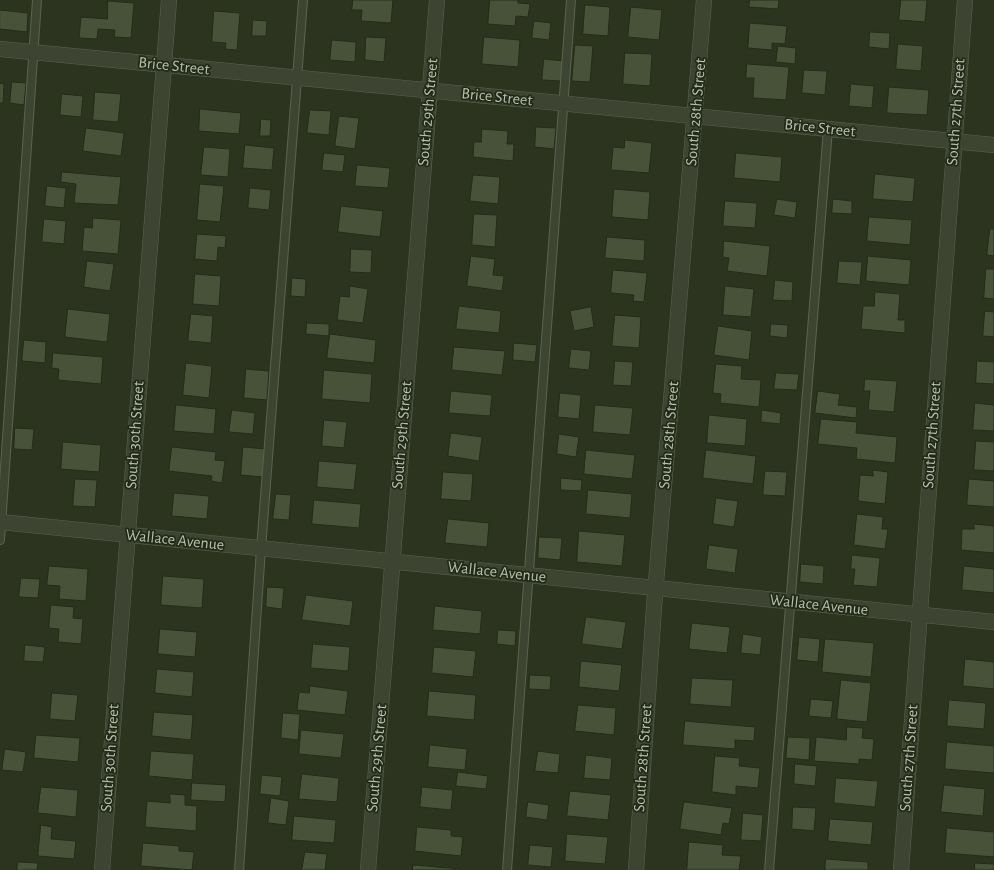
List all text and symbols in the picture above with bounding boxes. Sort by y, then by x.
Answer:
street label: Brice Street [138,53,210,79]
street label: South 29th Street [414,57,442,167]
street label: South 28th Street [682,57,710,167]
street label: South 27th Street [943,58,969,166]
street label: Brice Street [461,84,533,110]
street label: Brice Street [784,115,856,141]
street label: South 30th Street [122,380,148,490]
street label: South 29th Street [388,380,416,490]
street label: South 28th Street [655,380,683,490]
street label: South 27th Street [919,381,945,489]
street label: Wallace Avenue [125,525,225,555]
street label: Wallace Avenue [447,557,547,587]
street label: Wallace Avenue [769,590,869,620]
street label: South 30th Street [97,703,123,813]
street label: South 29th Street [363,703,391,813]
street label: South 28th Street [630,704,656,812]
street label: South 27th Street [896,704,922,812]

